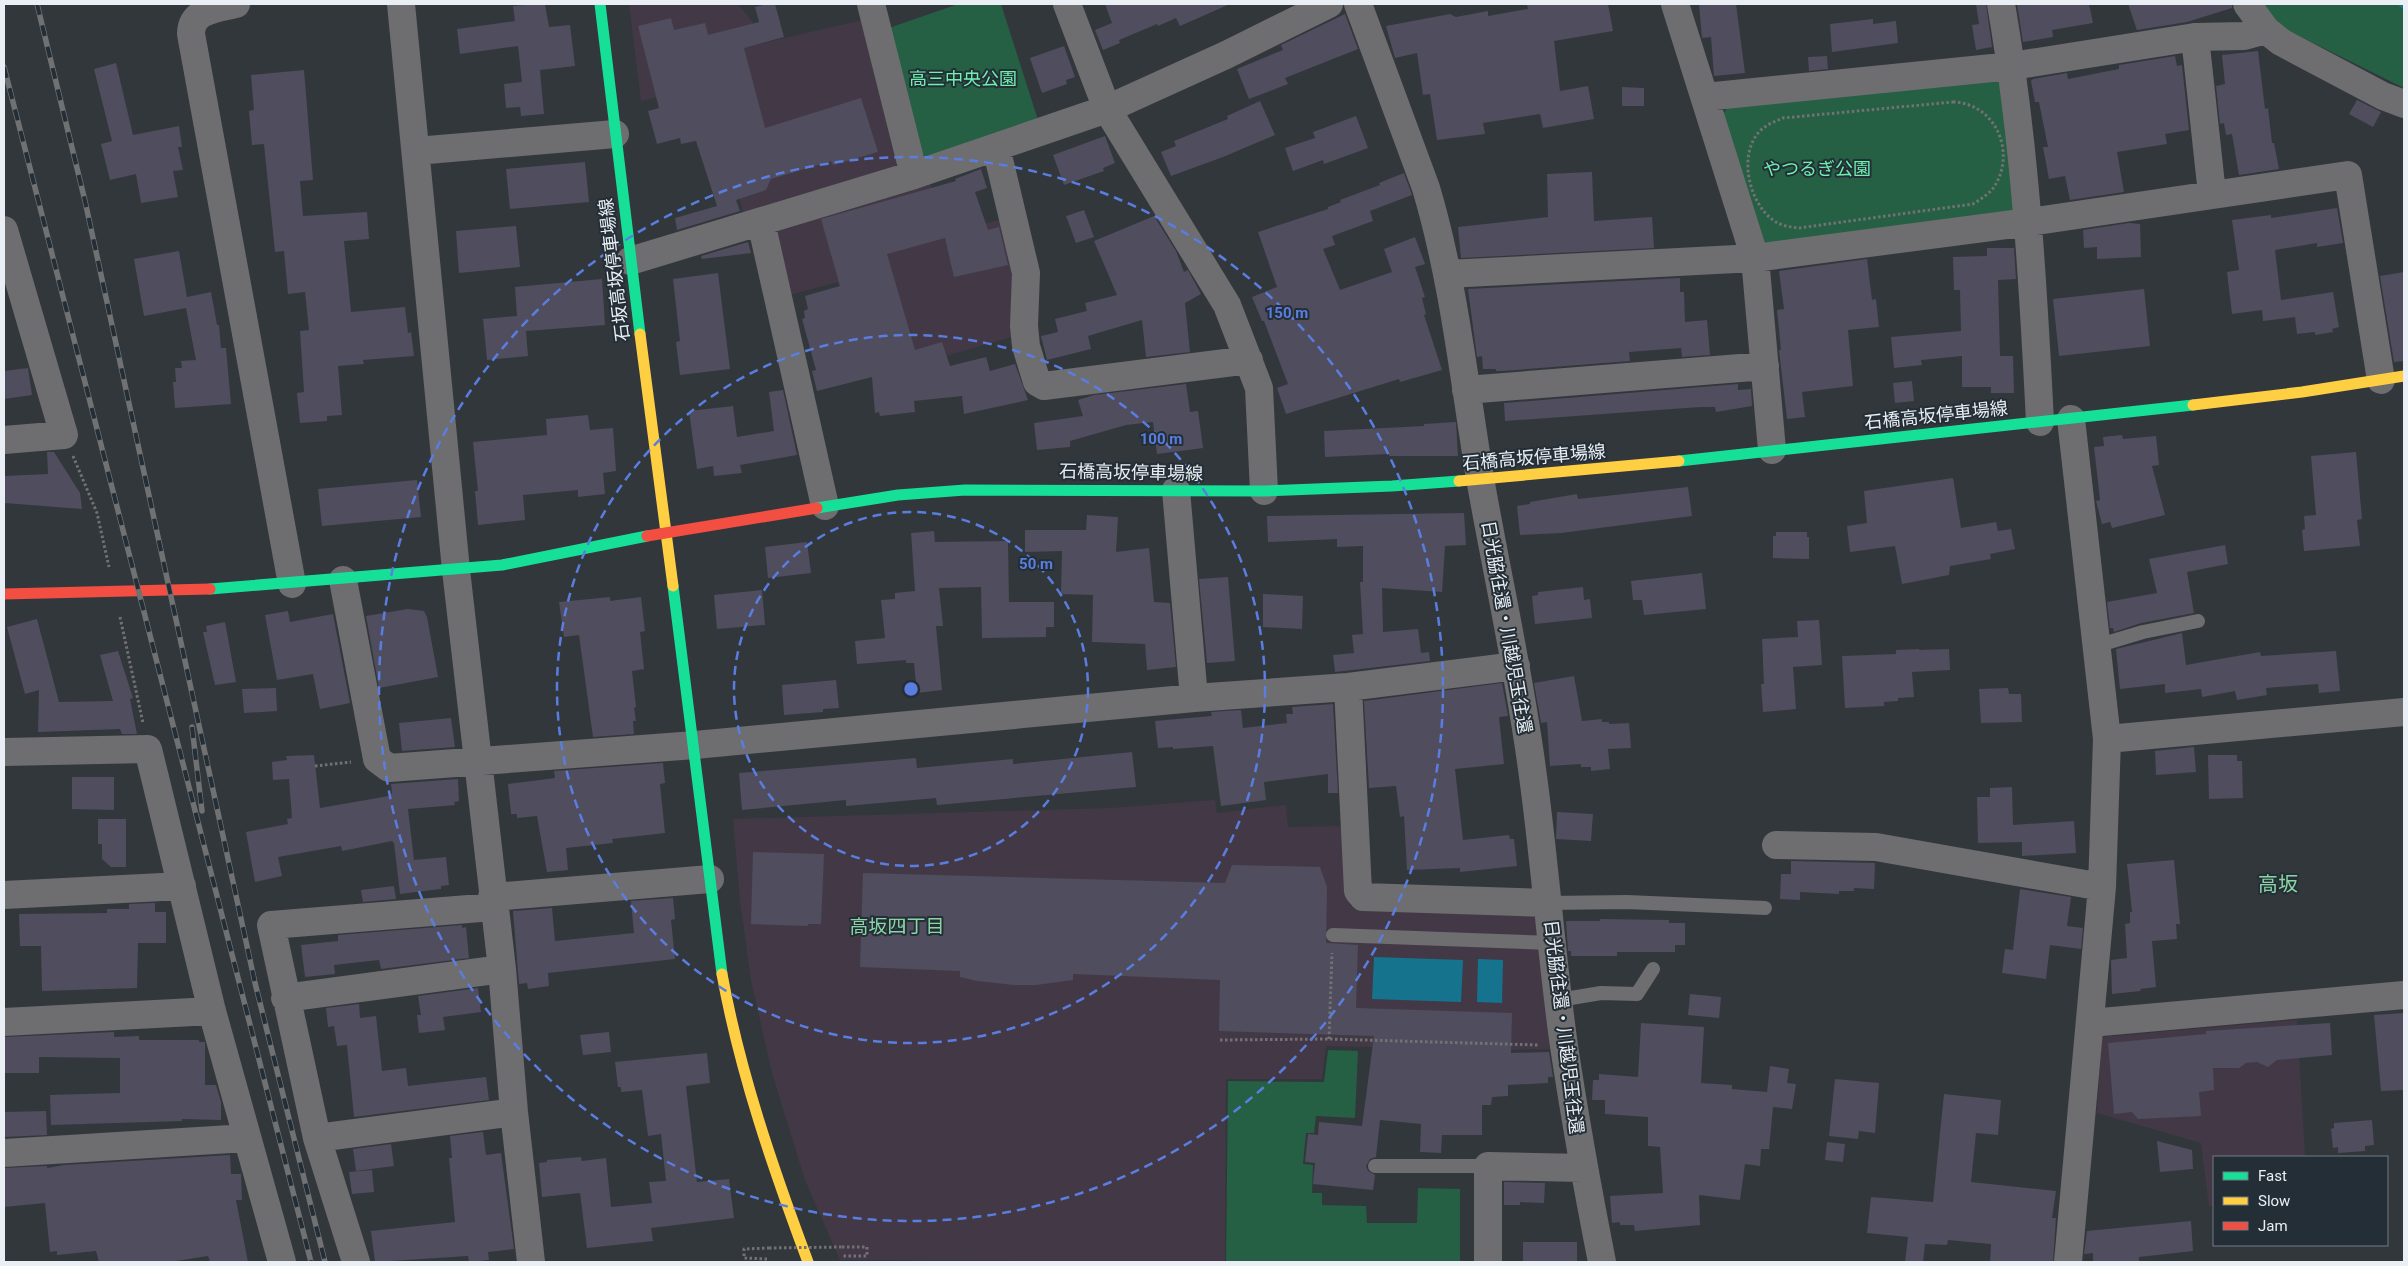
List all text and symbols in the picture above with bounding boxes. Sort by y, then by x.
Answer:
park label: 高三中央公園 [909,68,1017,89]
park label: やつるぎ公園 [1763,158,1871,179]
street label: 石坂高坂停車場線 [595,197,633,343]
text: 150 m [1266,304,1308,322]
street label: 石橋高坂停車場線 [1863,397,2009,433]
text: 100 m [1140,430,1182,448]
street label: 石橋高坂停車場線 [1461,440,1607,474]
street label: 石橋高坂停車場線 [1059,460,1203,484]
street label: 日光脇往還・川越児玉往還 [1478,519,1536,735]
text: 50 m [1019,555,1053,573]
centre of rings [902,680,920,698]
district label: 高坂 [2258,872,2298,896]
district label: 高坂四丁目 [849,915,945,938]
street label: 日光脇往還・川越児玉往還 [1540,919,1588,1135]
legend [2213,1156,2388,1246]
text: Fast [2258,1167,2287,1185]
text: Slow [2258,1192,2290,1210]
text: Jam [2258,1217,2288,1235]

